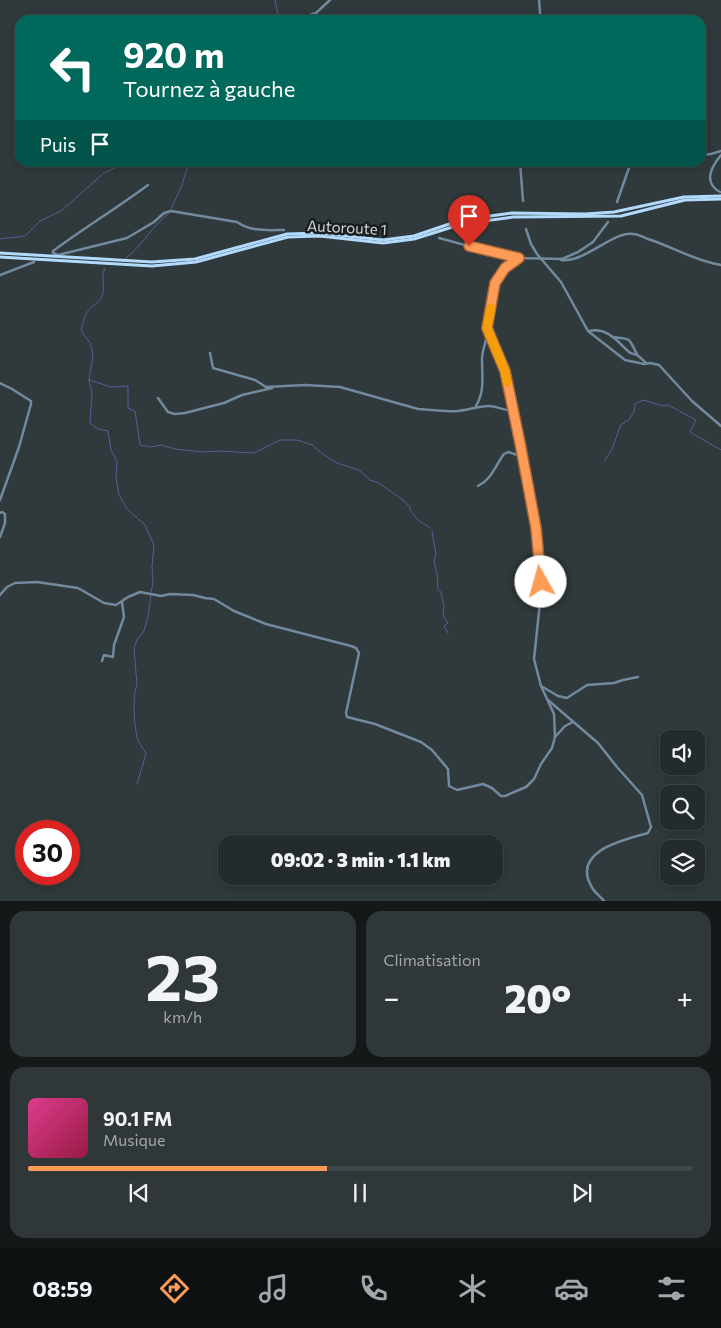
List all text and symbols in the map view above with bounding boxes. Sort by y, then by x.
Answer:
text: 920 m [123,32,225,75]
icon: left [40,35,105,100]
text: Tournez à gauche [123,75,295,102]
icon: arrive [86,130,114,158]
text: Puis [40,133,76,156]
pin [448,195,490,246]
icon: arrive [455,202,483,230]
street label: Autoroute 1 [307,216,387,238]
position arrow [514,555,566,607]
map controls [660,730,705,885]
button: sound [660,730,705,775]
button: search [660,785,705,830]
speed limit sign: 30 [15,820,80,885]
button: layers [660,840,705,885]
text: 09:02 · 3 min · 1.1 km [271,848,450,871]
text: 23 [145,935,220,1014]
text: Climatisation [384,950,481,969]
text: 20° [505,974,571,1021]
text: − [384,980,399,1014]
text: + [677,980,693,1014]
text: km/h [163,1007,202,1026]
text: 90.1 FM [103,1107,172,1130]
text: Musique [103,1130,165,1149]
icon: previous [125,1179,153,1207]
icon: pause [346,1179,374,1207]
icon: next [568,1179,596,1207]
icon: directions [157,1271,192,1306]
icon: music [256,1271,291,1306]
icon: phone [356,1271,391,1306]
icon: climate [455,1271,490,1306]
icon: car [554,1271,589,1306]
icon: filters [654,1271,689,1306]
text: 08:59 [32,1275,93,1302]

